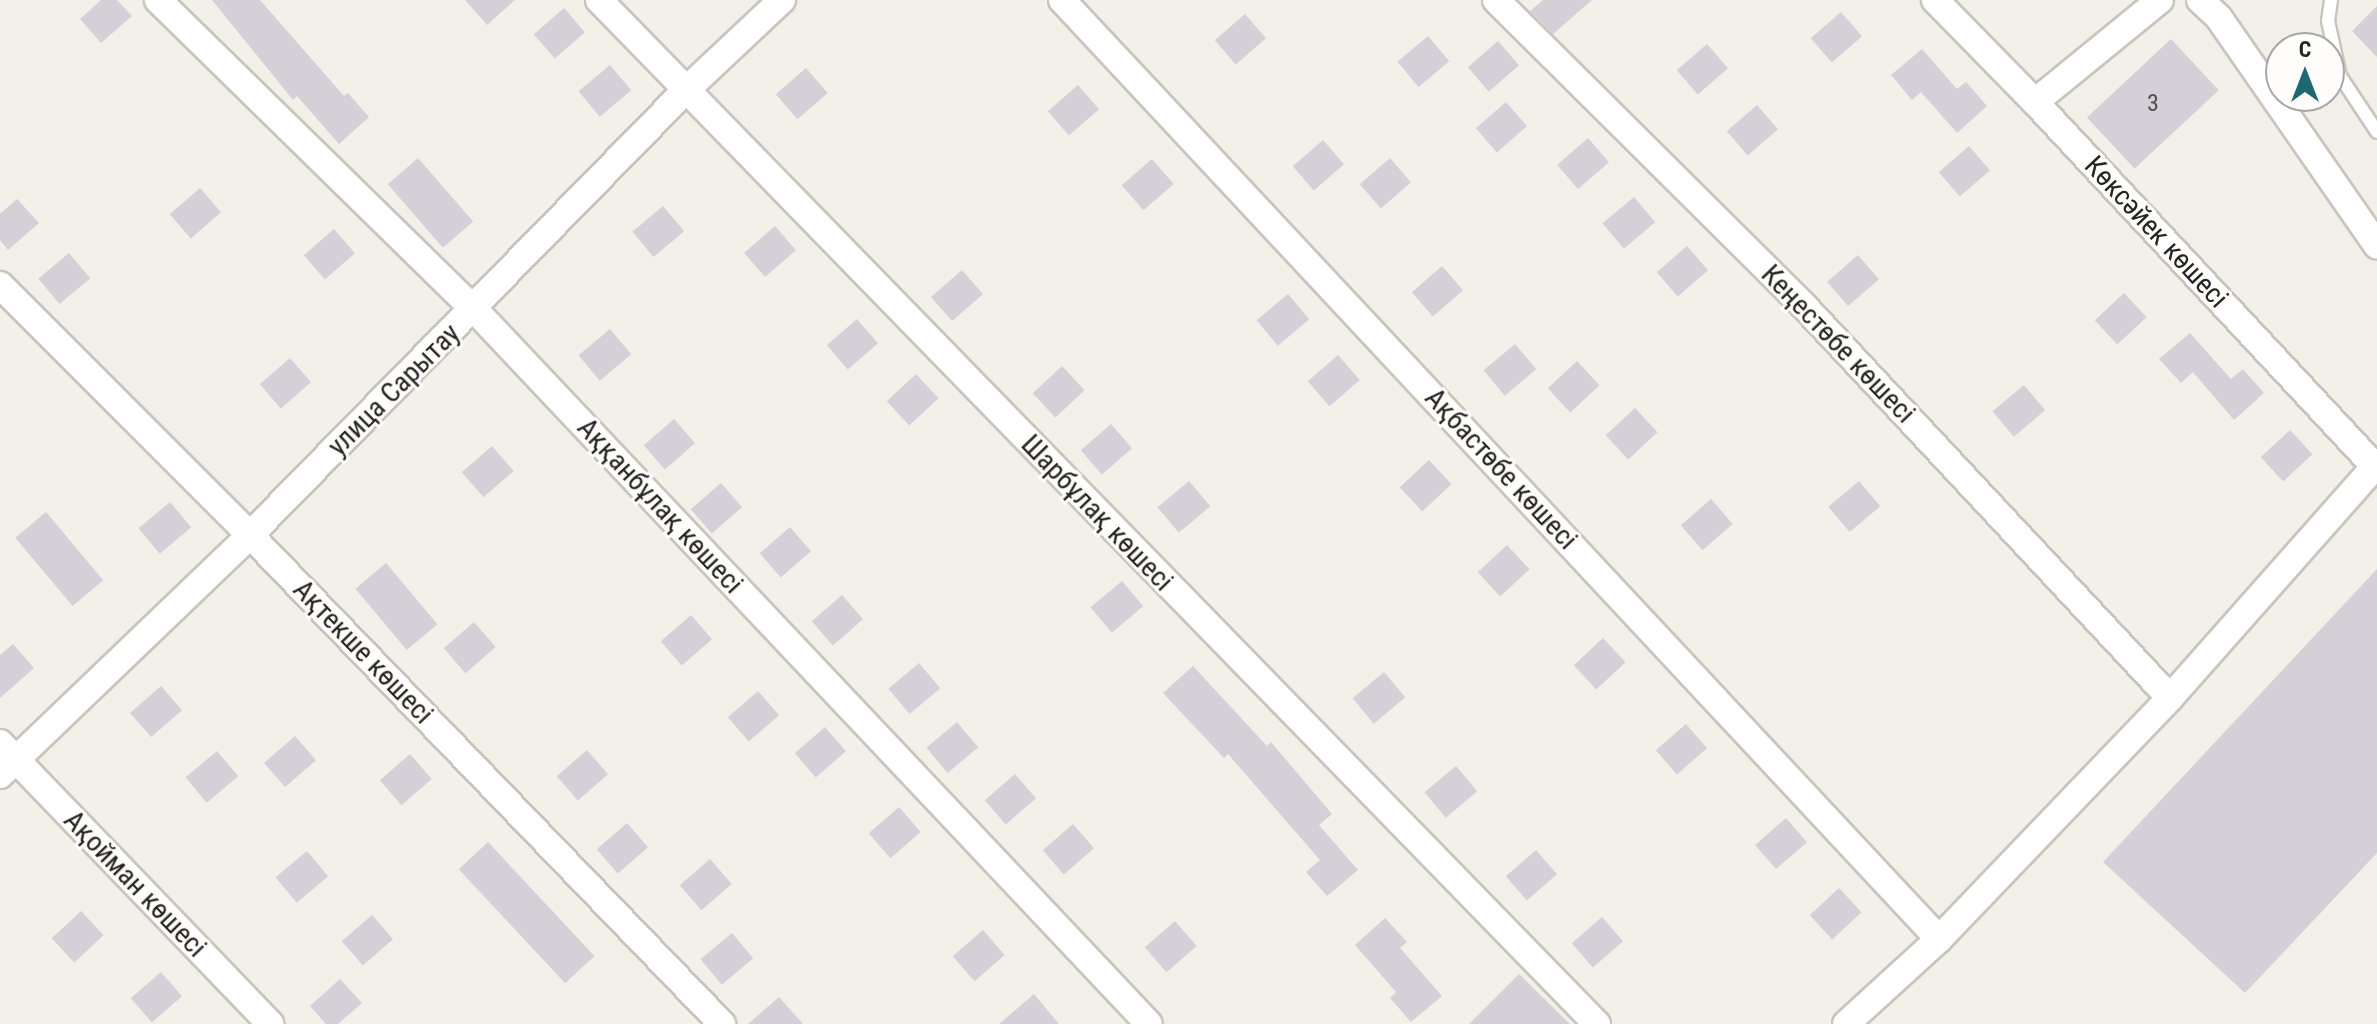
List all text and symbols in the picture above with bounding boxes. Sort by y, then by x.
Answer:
north arrow [2265,32,2345,112]
text: С [2299,37,2311,62]
house number: 3 [2147,90,2159,118]
street label: Көксәйек көшесі [2077,149,2235,315]
street label: Кеңестөбе көшесі [1754,258,1922,430]
street label: улица Сарытау [321,317,467,463]
street label: Ақбастөбе көшесі [1418,381,1584,557]
street label: Аққанбұлақ көшесі [570,411,750,601]
street label: Шарбұлақ көшесі [1014,428,1180,598]
street label: Ақтекше көшесі [286,573,440,731]
street label: Ақойман көшесі [57,804,213,964]

